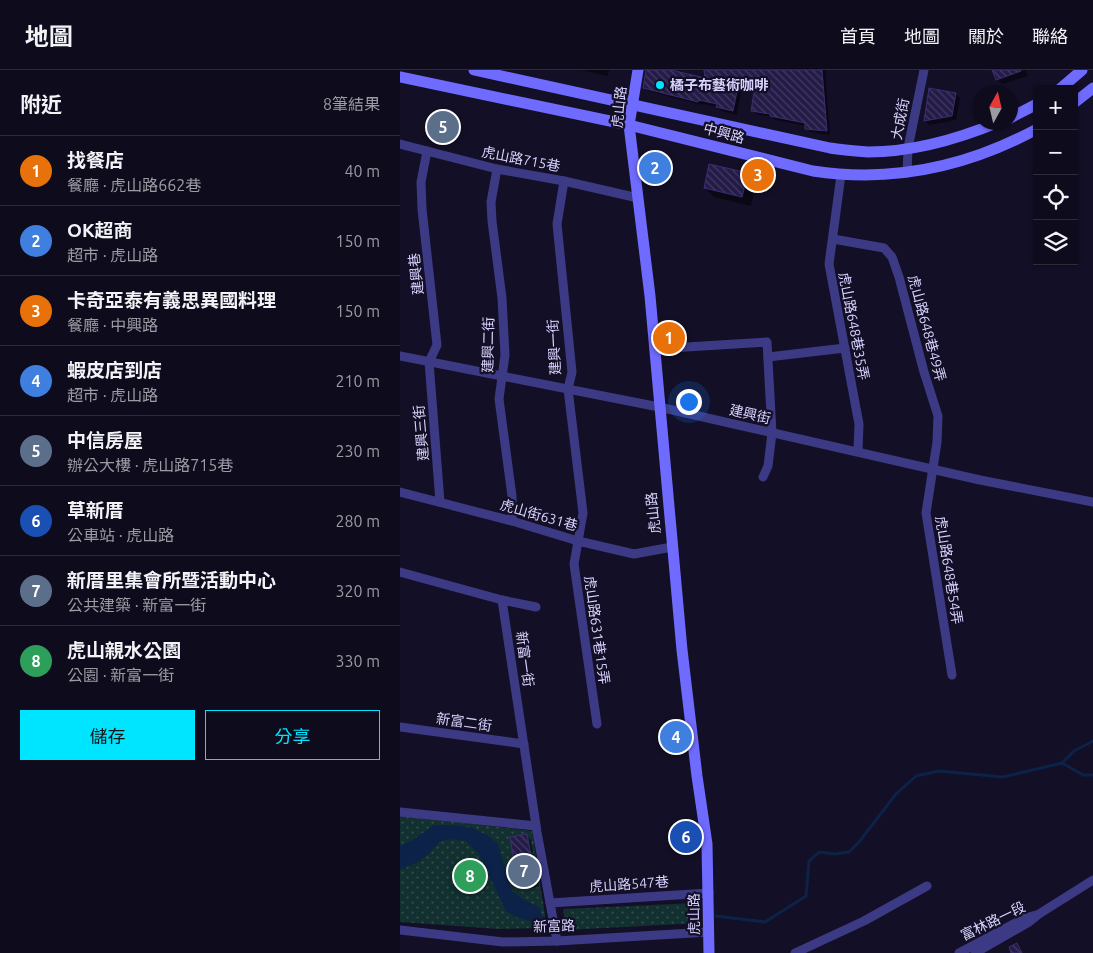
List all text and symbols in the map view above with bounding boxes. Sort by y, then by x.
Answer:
text: 地圖 [25,23,73,50]
text: 首頁 [840,26,876,46]
text: 地圖 [904,26,940,46]
text: 關於 [968,26,1004,46]
text: 聯絡 [1032,26,1068,46]
place label: 橘子布藝術咖啡 [670,77,769,93]
marker: 橘子布藝術咖啡 [654,79,666,91]
street label: 虎山路 [609,85,629,129]
north arrow [973,85,1018,130]
map controls [1033,85,1078,265]
button: + [1033,85,1078,130]
text: 附近 [20,92,62,116]
text: 8筆結果 [323,95,380,113]
street label: 大成街 [888,97,912,141]
pin: 5 [427,108,459,146]
street label: 中興路 [702,120,746,146]
button: − [1033,130,1078,175]
street label: 虎山路715巷 [480,144,562,174]
text: 找餐店 [67,149,124,171]
pin: 2 [639,149,671,187]
pin: 3 [742,156,774,194]
text: 1 [31,162,41,180]
text: 40 m [344,162,380,180]
button: locate [1033,175,1078,220]
text: 餐廳 · 虎山路662巷 [67,176,201,194]
text: OK超商 [67,219,133,241]
button: layers [1033,220,1078,265]
text: 2 [31,232,41,250]
text: 150 m [335,232,380,250]
text: 超市 · 虎山路 [67,246,158,264]
street label: 建興巷 [406,252,426,296]
street label: 虎山路648巷35弄 [836,271,872,381]
street label: 虎山路648巷49弄 [905,273,949,383]
text: 卡奇亞泰有義思異國料理 [67,289,276,311]
text: 3 [31,302,41,320]
text: 150 m [335,302,380,320]
text: 餐廳 · 中興路 [67,316,158,334]
street label: 建興二街 [480,317,496,373]
street label: 建興一街 [545,319,563,375]
pin: 1 [653,319,685,357]
text: 蝦皮店到店 [67,359,162,381]
text: 4 [31,372,41,390]
text: 210 m [335,372,380,390]
text: 超市 · 虎山路 [67,386,158,404]
your location [676,389,702,415]
street label: 建興街 [728,401,772,427]
street label: 建興三街 [411,404,431,462]
text: 中信房屋 [67,429,143,451]
text: 5 [31,442,41,460]
text: 230 m [335,442,380,460]
text: 辦公大樓 · 虎山路715巷 [67,456,233,474]
street label: 虎山路 [643,491,663,535]
street label: 虎山街631巷 [498,496,580,534]
text: 草新厝 [67,499,124,521]
text: 6 [31,512,41,530]
text: 280 m [335,512,380,530]
street label: 虎山路648巷54弄 [933,515,965,625]
text: 公車站 · 虎山路 [67,526,174,544]
text: 新厝里集會所暨活動中心 [67,569,276,591]
street label: 虎山路631巷15弄 [581,575,613,685]
text: 7 [31,582,41,600]
text: 320 m [335,582,380,600]
text: 公共建築 · 新富一街 [67,596,206,614]
street label: 新富一街 [513,630,537,688]
text: 虎山親水公園 [67,639,181,661]
text: 8 [31,652,41,670]
text: 330 m [335,652,380,670]
text: 公園 · 新富一街 [67,666,174,684]
button: 儲存 [20,710,195,760]
button: 分享 [205,710,380,760]
street label: 新富二街 [435,710,493,734]
pin: 4 [660,718,692,756]
pin: 6 [670,818,702,856]
pin: 7 [508,852,540,890]
pin: 8 [454,857,486,895]
street label: 虎山路547巷 [589,873,669,895]
street label: 虎山路 [686,893,702,935]
street label: 富林路一段 [958,898,1028,944]
street label: 新富路 [533,917,575,935]

